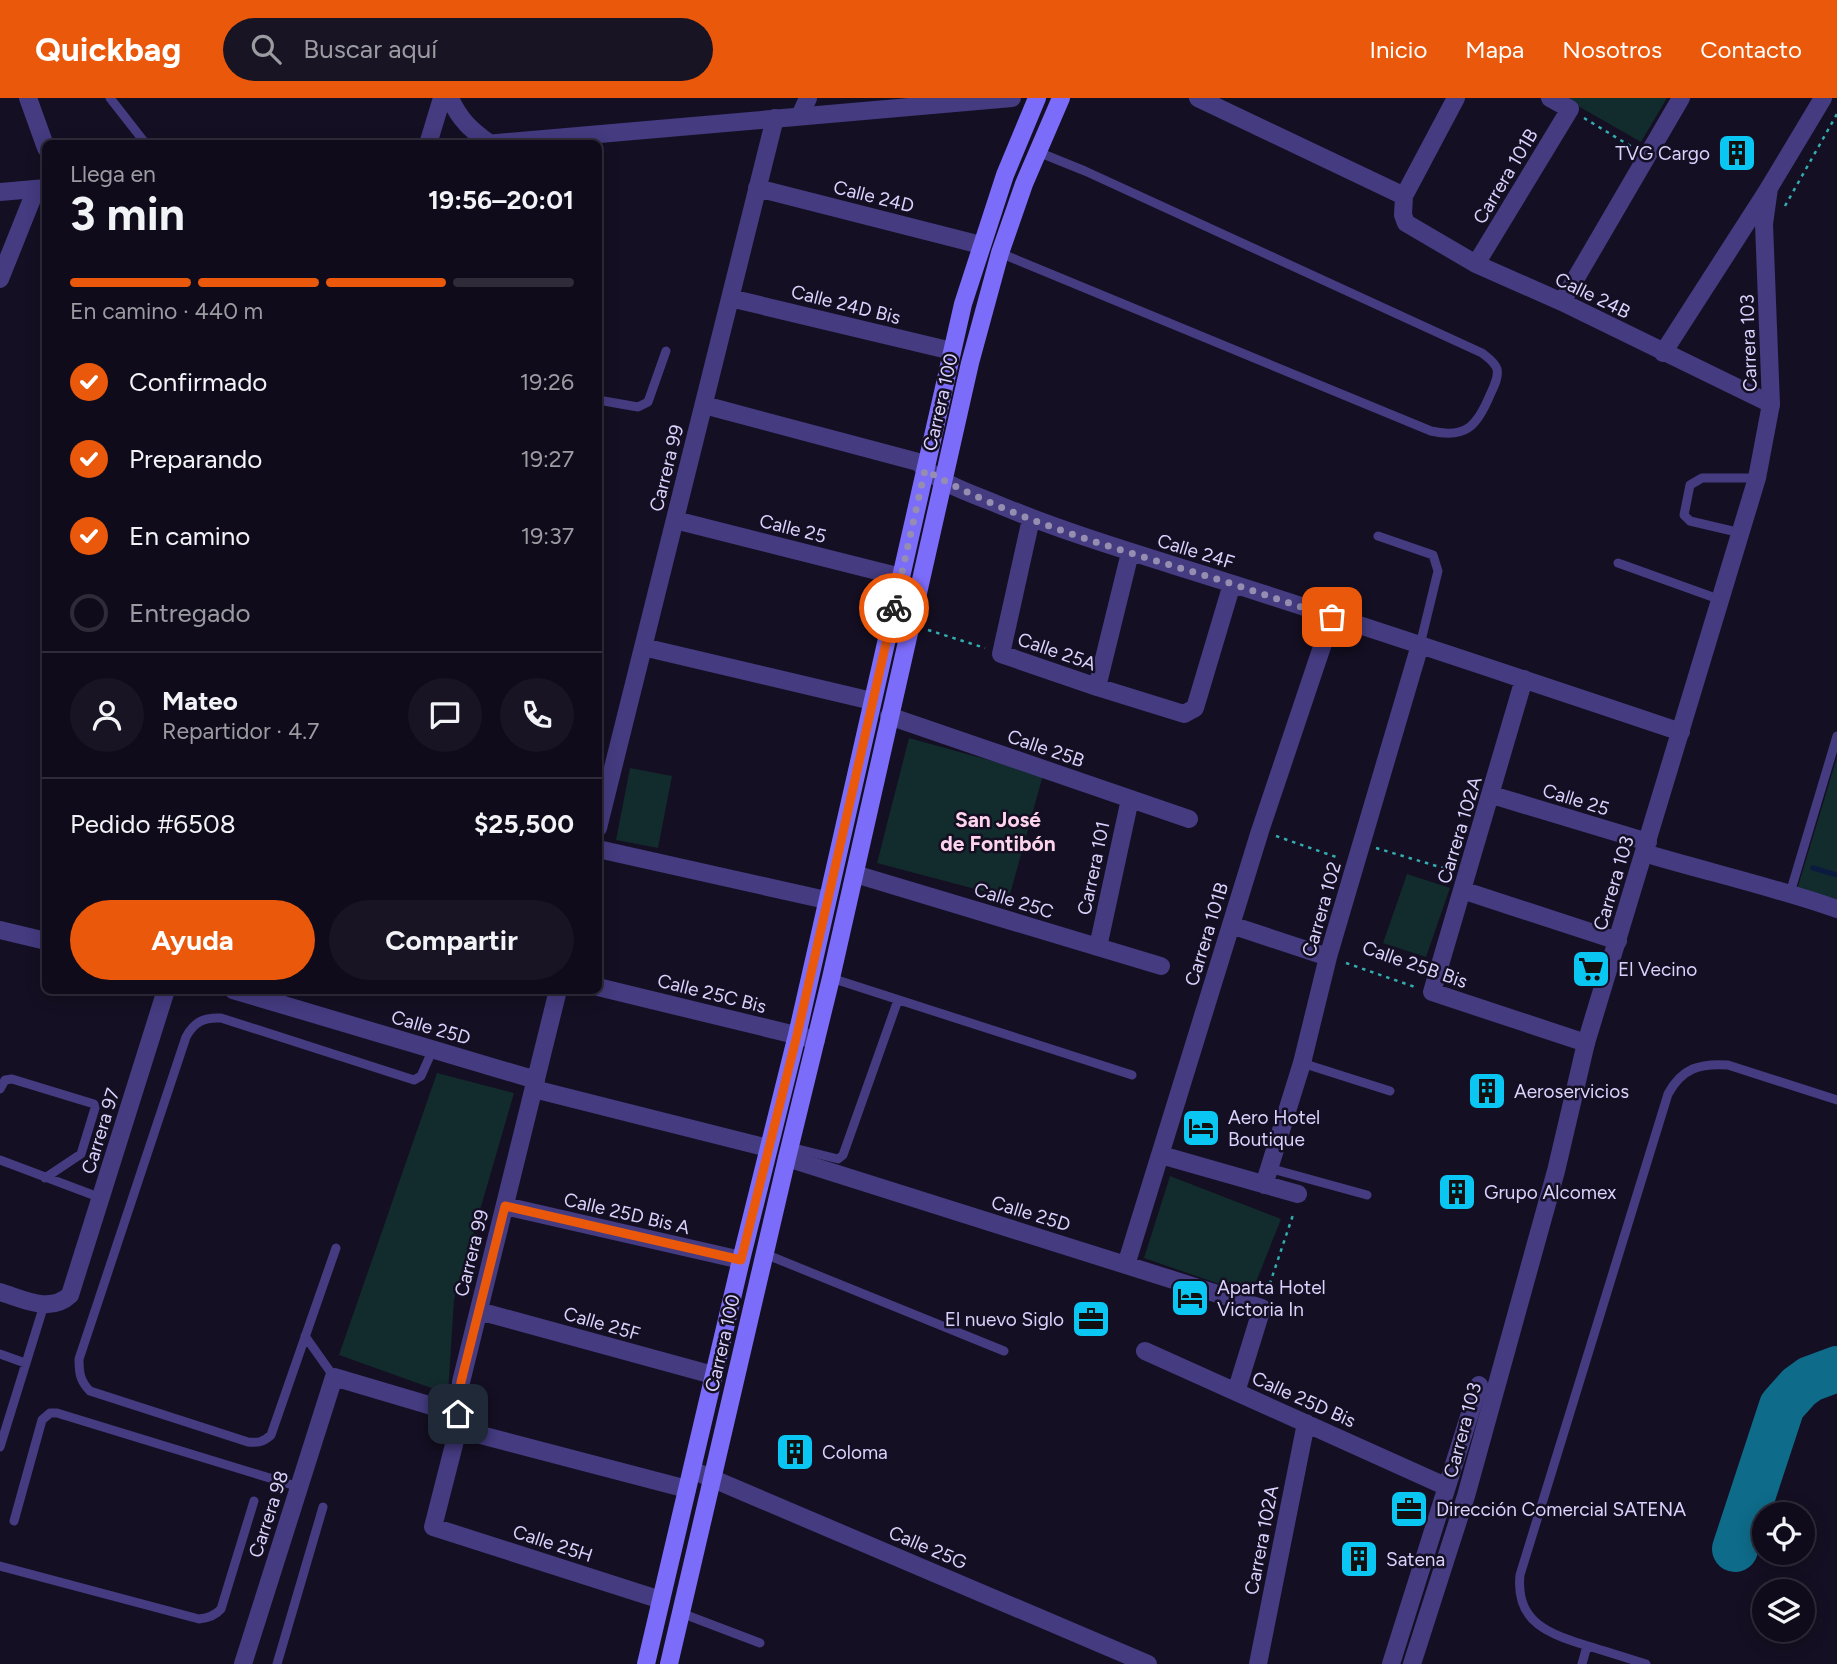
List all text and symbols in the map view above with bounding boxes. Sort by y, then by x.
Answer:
search box [223,18,713,81]
text: Quickbag [35,30,181,69]
icon: search [247,30,285,68]
text: Buscar aquí [303,33,437,65]
text: Inicio [1369,35,1427,64]
text: Mapa [1465,35,1524,64]
text: Nosotros [1562,35,1662,64]
text: Contacto [1700,35,1802,64]
street label: Carrera 101B [1468,125,1543,228]
building icon: TVG Cargo [1716,132,1758,174]
place label: TVG Cargo [1615,142,1710,165]
text: Llega en [70,160,156,188]
street label: Calle 24D [831,175,917,218]
text: 19:56–20:01 [428,184,574,216]
text: 3 min [70,186,185,242]
street label: Calle 24B [1551,267,1634,324]
street label: Calle 24D Bis [789,280,903,329]
street label: Carrera 103 [1735,294,1762,392]
text: En camino · 440 m [70,297,263,325]
street label: Carrera 100 [918,351,963,453]
icon: check [70,363,108,401]
text: Confirmado [129,366,267,398]
text: 19:26 [520,368,574,396]
street label: Carrera 99 [645,422,688,514]
icon: check [70,440,108,478]
text: Preparando [129,443,262,475]
text: 19:27 [520,445,574,473]
street label: Calle 25 [757,509,829,548]
icon: check [70,517,108,555]
text: En camino [129,520,250,552]
text: 19:37 [521,522,574,550]
street label: Calle 24F [1154,529,1237,574]
courier [859,573,929,643]
pin [1302,587,1362,647]
icon: bike [875,589,913,627]
text: Entregado [129,597,251,629]
icon: bag [1313,598,1351,636]
street label: Calle 25A [1015,627,1099,676]
button: person [70,678,144,752]
button: chat [408,678,482,752]
button: phone [500,678,574,752]
text: Mateo [162,685,238,717]
text: Repartidor · 4.7 [162,717,319,745]
street label: Calle 25B [1004,725,1087,772]
street label: Carrera 102A [1432,774,1487,887]
street label: Calle 25 [1540,778,1612,820]
district label: San José de Fontibón [940,807,1056,856]
text: Pedido #6508 [70,808,236,840]
text: $25,500 [474,808,574,840]
street label: Carrera 101 [1072,819,1115,917]
street label: Carrera 103 [1588,833,1639,933]
street label: Carrera 102 [1297,859,1346,959]
street label: Calle 25C [971,877,1057,924]
street label: Carrera 101B [1180,880,1233,989]
button: Ayuda [70,900,315,980]
button: Compartir [329,900,574,980]
street label: Calle 25B Bis [1359,936,1470,993]
supermarket icon: El Vecino [1570,948,1612,990]
place label: El Vecino [1618,958,1697,981]
street label: Calle 25C Bis [655,969,769,1018]
street label: Calle 25D [389,1005,473,1050]
building icon: Aeroservicios [1466,1070,1508,1112]
place label: Aeroservicios [1514,1080,1629,1103]
street label: Carrera 97 [77,1086,124,1177]
place label: Aero Hotel Boutique [1228,1106,1320,1151]
hotel icon: Aero Hotel Boutique [1180,1107,1222,1149]
building icon: Grupo Alcomex [1436,1171,1478,1213]
place label: Grupo Alcomex [1484,1181,1616,1204]
street label: Calle 25D Bis A [562,1188,692,1239]
street label: Calle 25D [989,1191,1073,1236]
street label: Carrera 99 [450,1207,493,1299]
place label: Aparta Hotel Victoria In [1217,1276,1326,1321]
hotel icon: Aparta Hotel Victoria In [1169,1277,1211,1319]
street label: Carrera 100 [700,1292,745,1394]
office icon: El nuevo Siglo [1070,1298,1112,1340]
street label: Calle 25F [561,1302,643,1345]
place label: El nuevo Siglo [945,1308,1064,1331]
street label: Calle 25D Bis [1248,1366,1359,1433]
street label: Carrera 103 [1439,1380,1486,1480]
pin [428,1384,488,1444]
icon: home [439,1395,477,1433]
building icon: Coloma [774,1431,816,1473]
place label: Coloma [822,1441,888,1464]
street label: Carrera 98 [244,1468,293,1560]
street label: Carrera 102A [1240,1483,1283,1597]
office icon: Dirección Comercial SATENA [1388,1488,1430,1530]
place label: Dirección Comercial SATENA [1436,1498,1686,1521]
map controls [1752,1502,1815,1642]
button: locate [1752,1502,1815,1565]
street label: Calle 25H [510,1520,596,1567]
street label: Calle 25G [885,1521,970,1574]
building icon: Satena [1338,1538,1380,1580]
place label: Satena [1386,1548,1445,1571]
button: layers [1752,1579,1815,1642]

